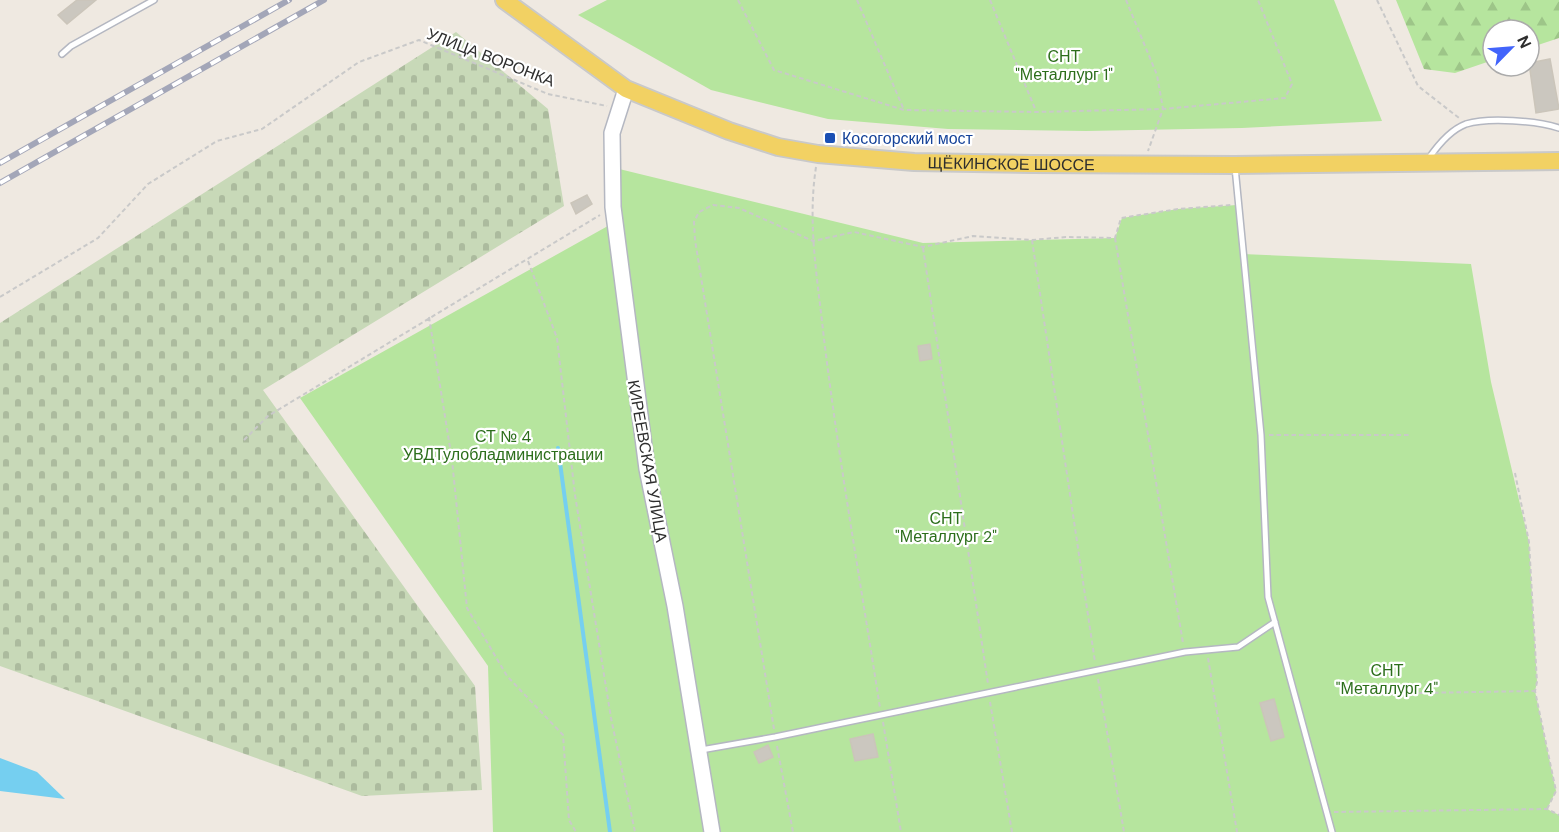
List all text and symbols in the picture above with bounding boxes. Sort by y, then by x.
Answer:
north arrow [1481,18,1541,78]
street label: УЛИЦА ВОРОНКА [424,23,558,92]
text: N [1512,32,1536,52]
park label: СНТ "Металлург 1" [1015,46,1113,85]
place label: Косогорский мост [842,128,974,149]
marker: Косогорский мост [823,131,837,145]
street label: ЩЁКИНСКОЕ ШОССЕ [928,152,1095,175]
street label: КИРЕЕВСКАЯ УЛИЦА [623,378,672,544]
park label: СТ № 4 УВДТулобладминистрации [403,426,603,465]
park label: СНТ "Металлург 2" [895,508,997,547]
park label: СНТ "Металлург 4" [1336,660,1439,699]

